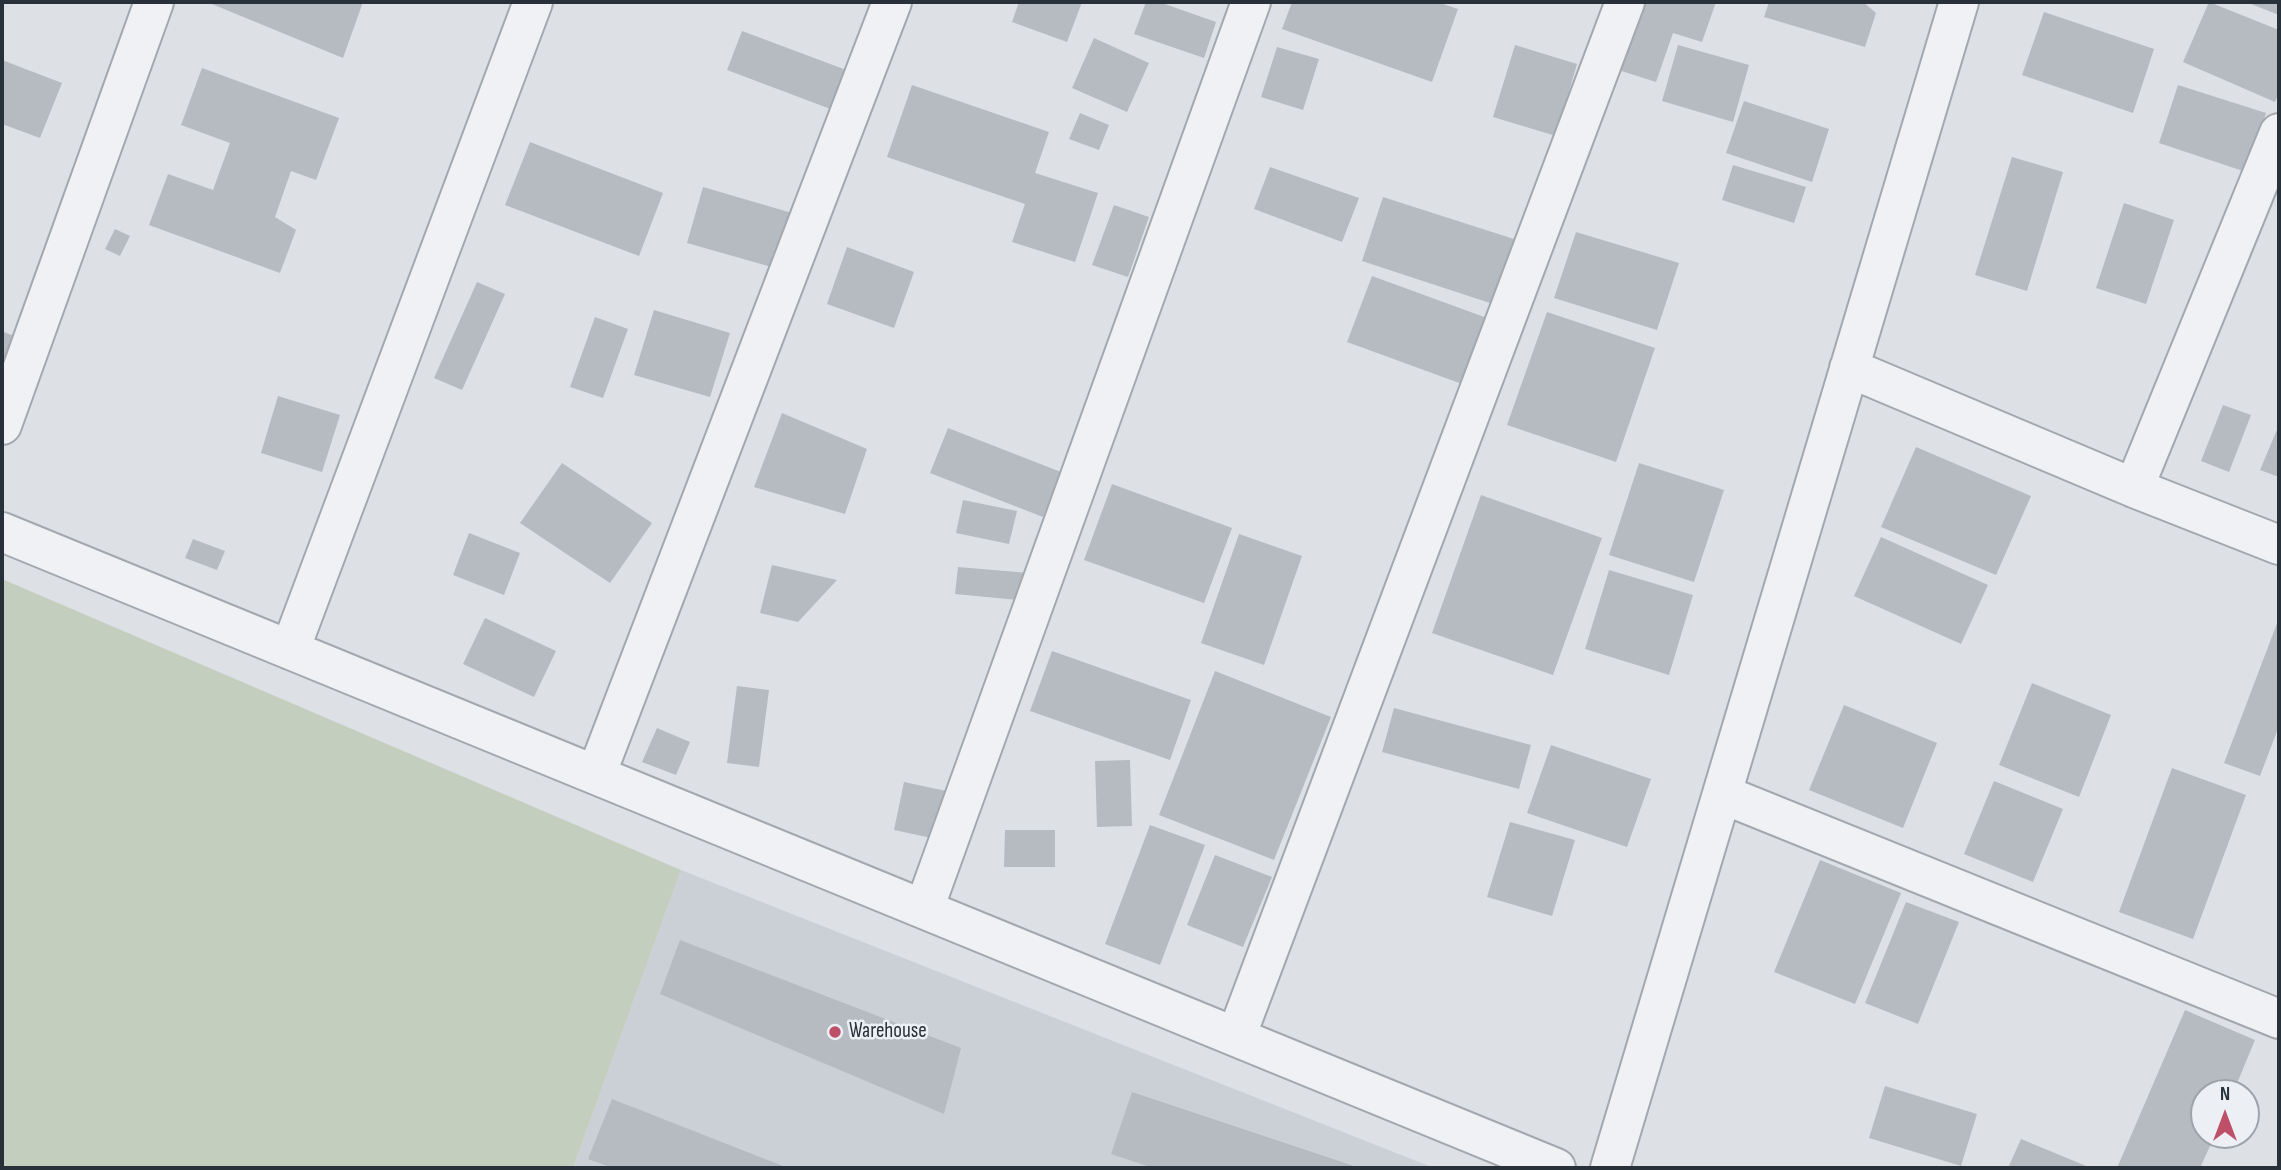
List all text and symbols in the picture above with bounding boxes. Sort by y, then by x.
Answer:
place label: Warehouse [849,1019,927,1045]
marker: Warehouse [827,1024,843,1040]
north arrow [2190,1079,2260,1149]
text: N [2220,1083,2230,1106]

